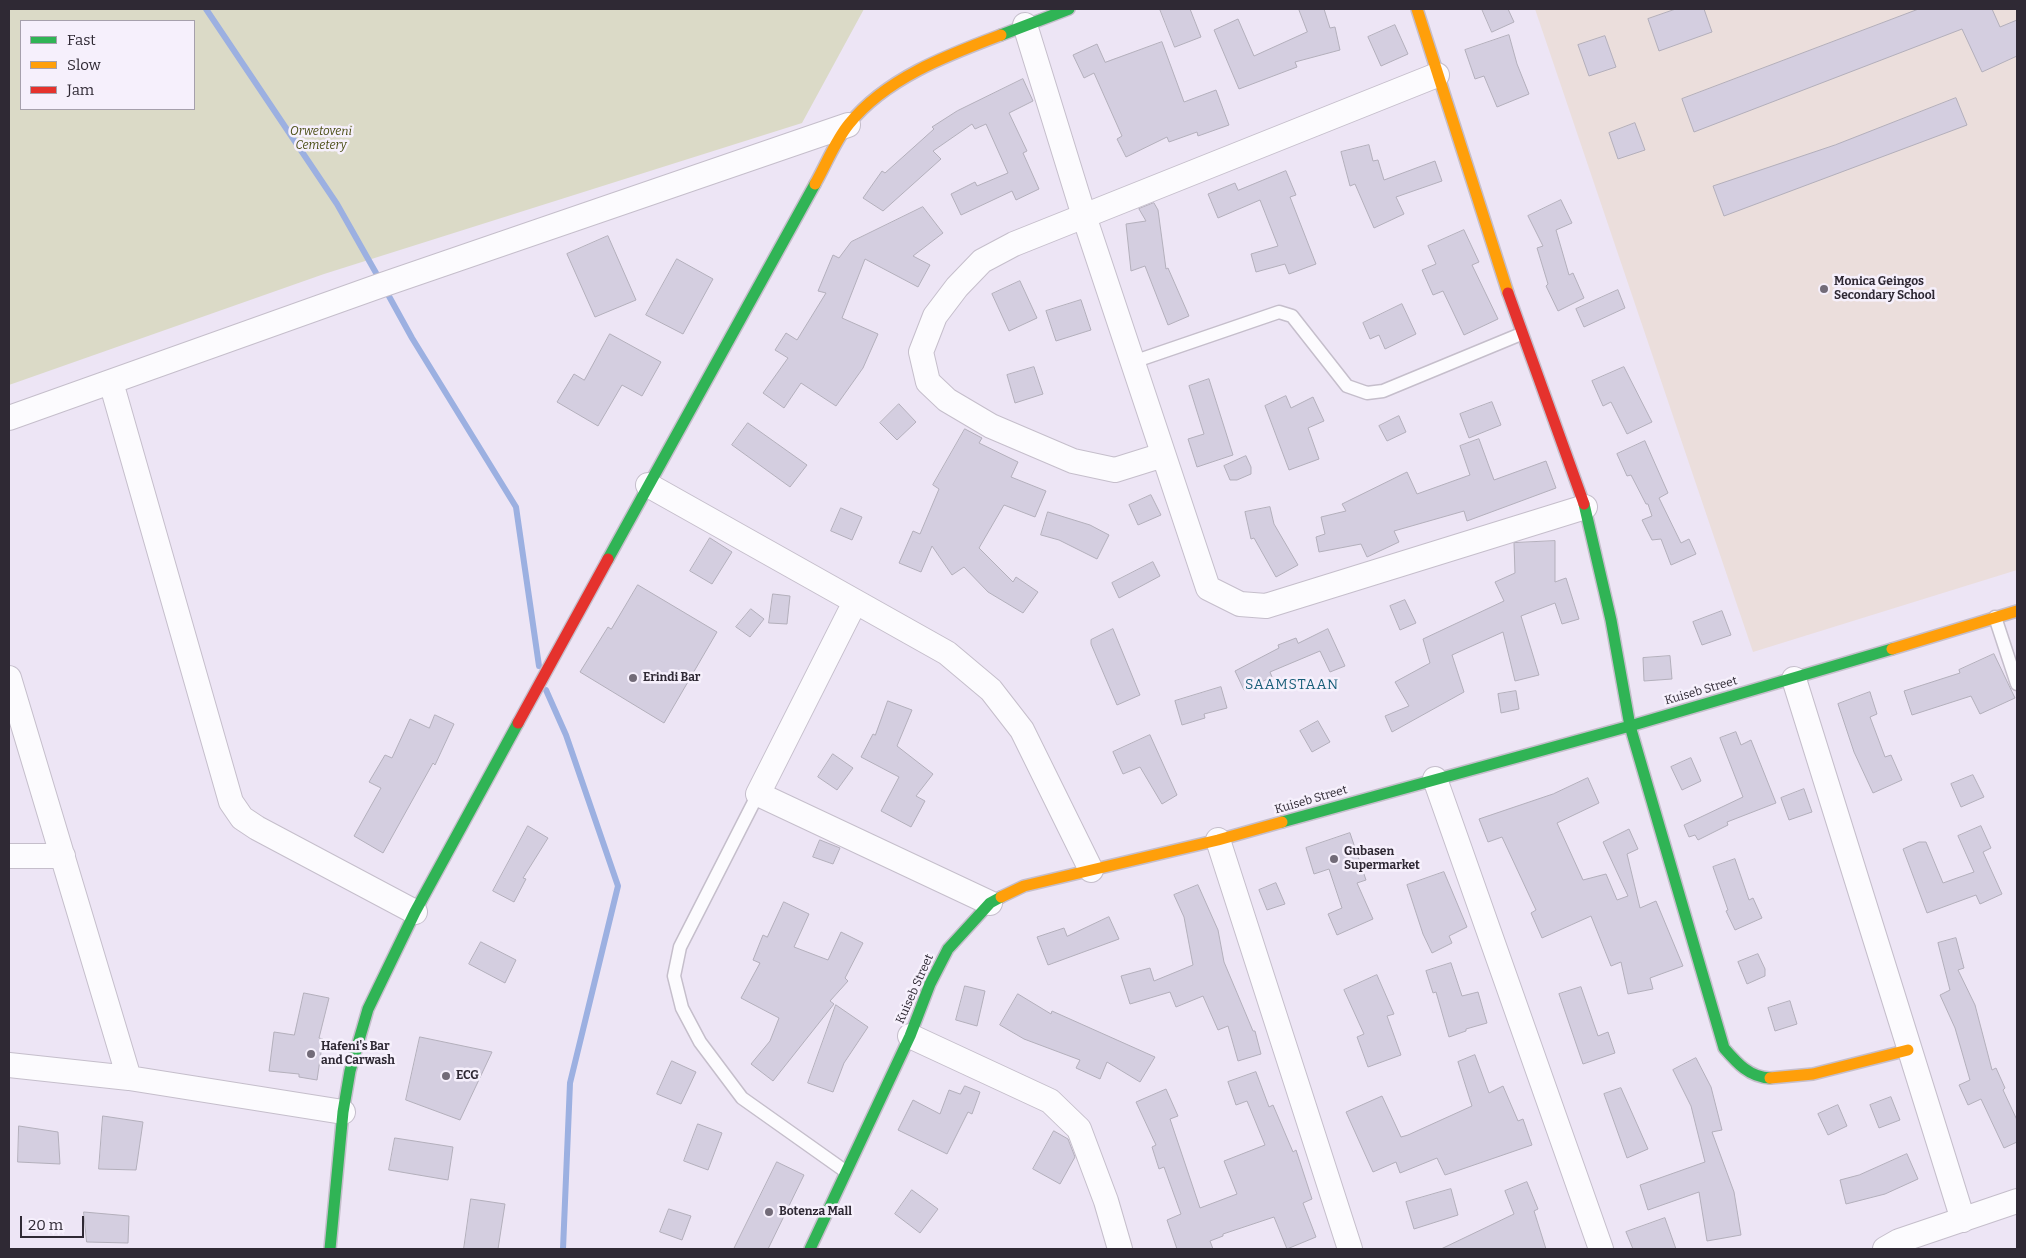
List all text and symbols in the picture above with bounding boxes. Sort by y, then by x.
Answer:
legend [20,20,195,110]
text: Fast [67,31,96,49]
text: Slow [67,56,101,74]
text: Jam [67,81,94,99]
park label: Orwetoveni Cemetery [290,125,352,153]
place label: Monica Geingos Secondary School [1834,275,1935,303]
marker: Monica Geingos Secondary School [1818,283,1830,295]
place label: Erindi Bar [643,671,701,685]
marker: Erindi Bar [627,672,639,684]
street label: Kuiseb Street [1663,674,1739,708]
district label: SAAMSTAAN [1244,677,1340,693]
street label: Kuiseb Street [1273,783,1349,817]
place label: Gubasen Supermarket [1344,845,1420,873]
marker: Gubasen Supermarket [1328,853,1340,865]
street label: Kuiseb Street [893,952,937,1026]
place label: Hafeni's Bar and Carwash [321,1040,395,1068]
marker: Hafeni's Bar and Carwash [305,1048,317,1060]
place label: ECG [456,1069,479,1083]
marker: ECG [440,1070,452,1082]
place label: Botenza Mall [779,1205,852,1219]
scale bar [22,1206,86,1238]
marker: Botenza Mall [763,1206,775,1218]
text: 20 m [28,1216,63,1234]

